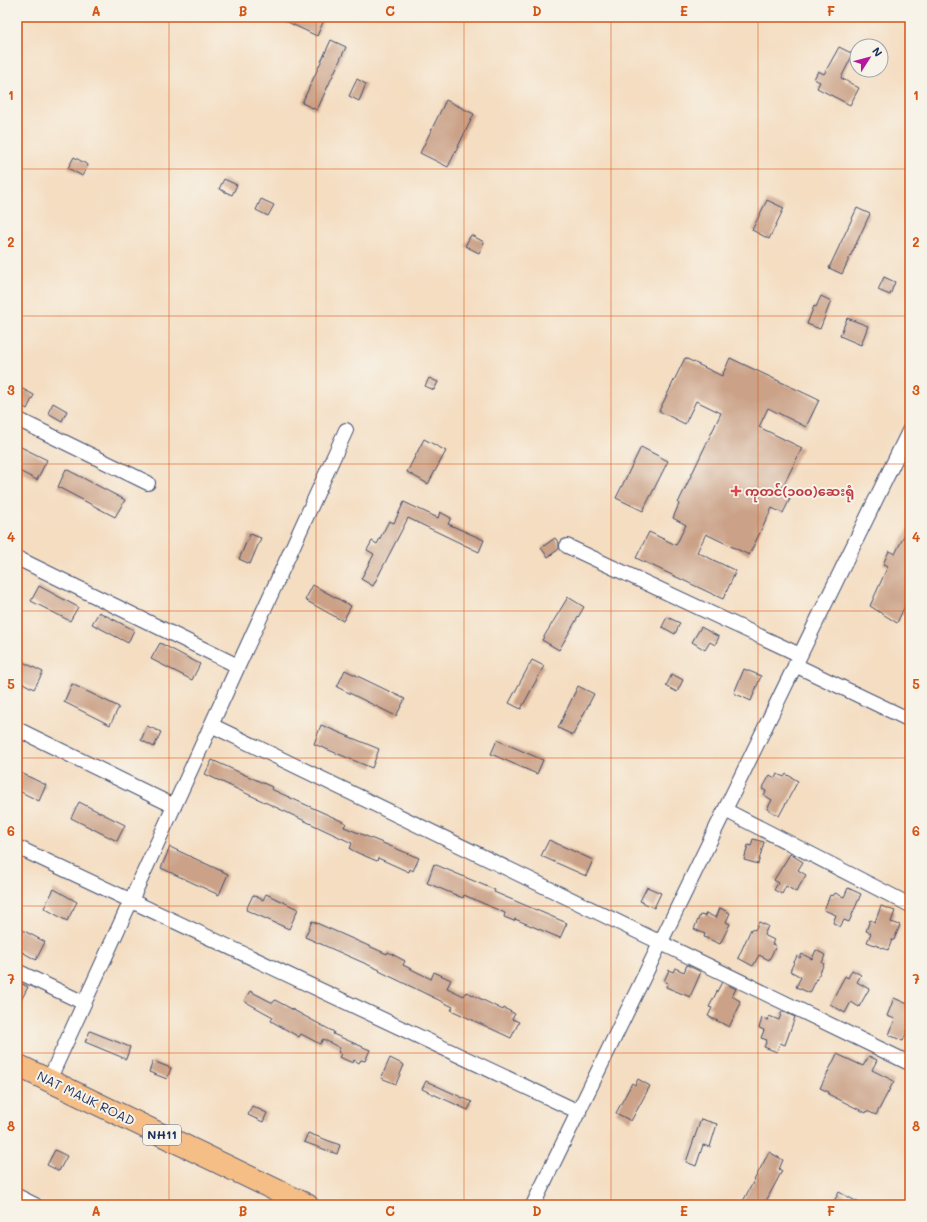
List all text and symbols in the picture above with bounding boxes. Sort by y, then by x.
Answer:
text: A [91,2,101,19]
text: B [239,2,248,19]
text: C [385,2,395,19]
text: D [532,2,542,19]
text: E [680,2,688,19]
text: F [827,2,835,19]
north arrow [849,38,889,78]
text: N [869,44,886,60]
text: 1 [8,86,14,103]
text: 1 [913,86,919,103]
text: 2 [7,233,15,250]
text: 2 [912,233,920,250]
text: 3 [7,381,15,398]
text: 3 [912,381,920,398]
place label: ကုတင်(၁၀၀)ဆေးရုံ [745,482,854,503]
marker: ကုတင်(၁၀၀)ဆေးရုံ [730,485,742,497]
text: 4 [7,528,15,545]
text: 4 [912,528,920,545]
text: 5 [7,675,15,692]
text: 5 [912,675,920,692]
text: 6 [7,822,15,839]
text: 6 [912,822,920,839]
text: 7 [7,970,15,987]
text: 7 [912,970,920,987]
street label: NAT MAUK ROAD [35,1067,138,1129]
text: 8 [7,1117,15,1134]
text: 8 [912,1117,920,1134]
road number: NH11 [143,1125,181,1145]
text: A [91,1202,101,1219]
text: B [239,1202,248,1219]
text: C [385,1202,395,1219]
text: D [532,1202,542,1219]
text: E [680,1202,688,1219]
text: F [827,1202,835,1219]

